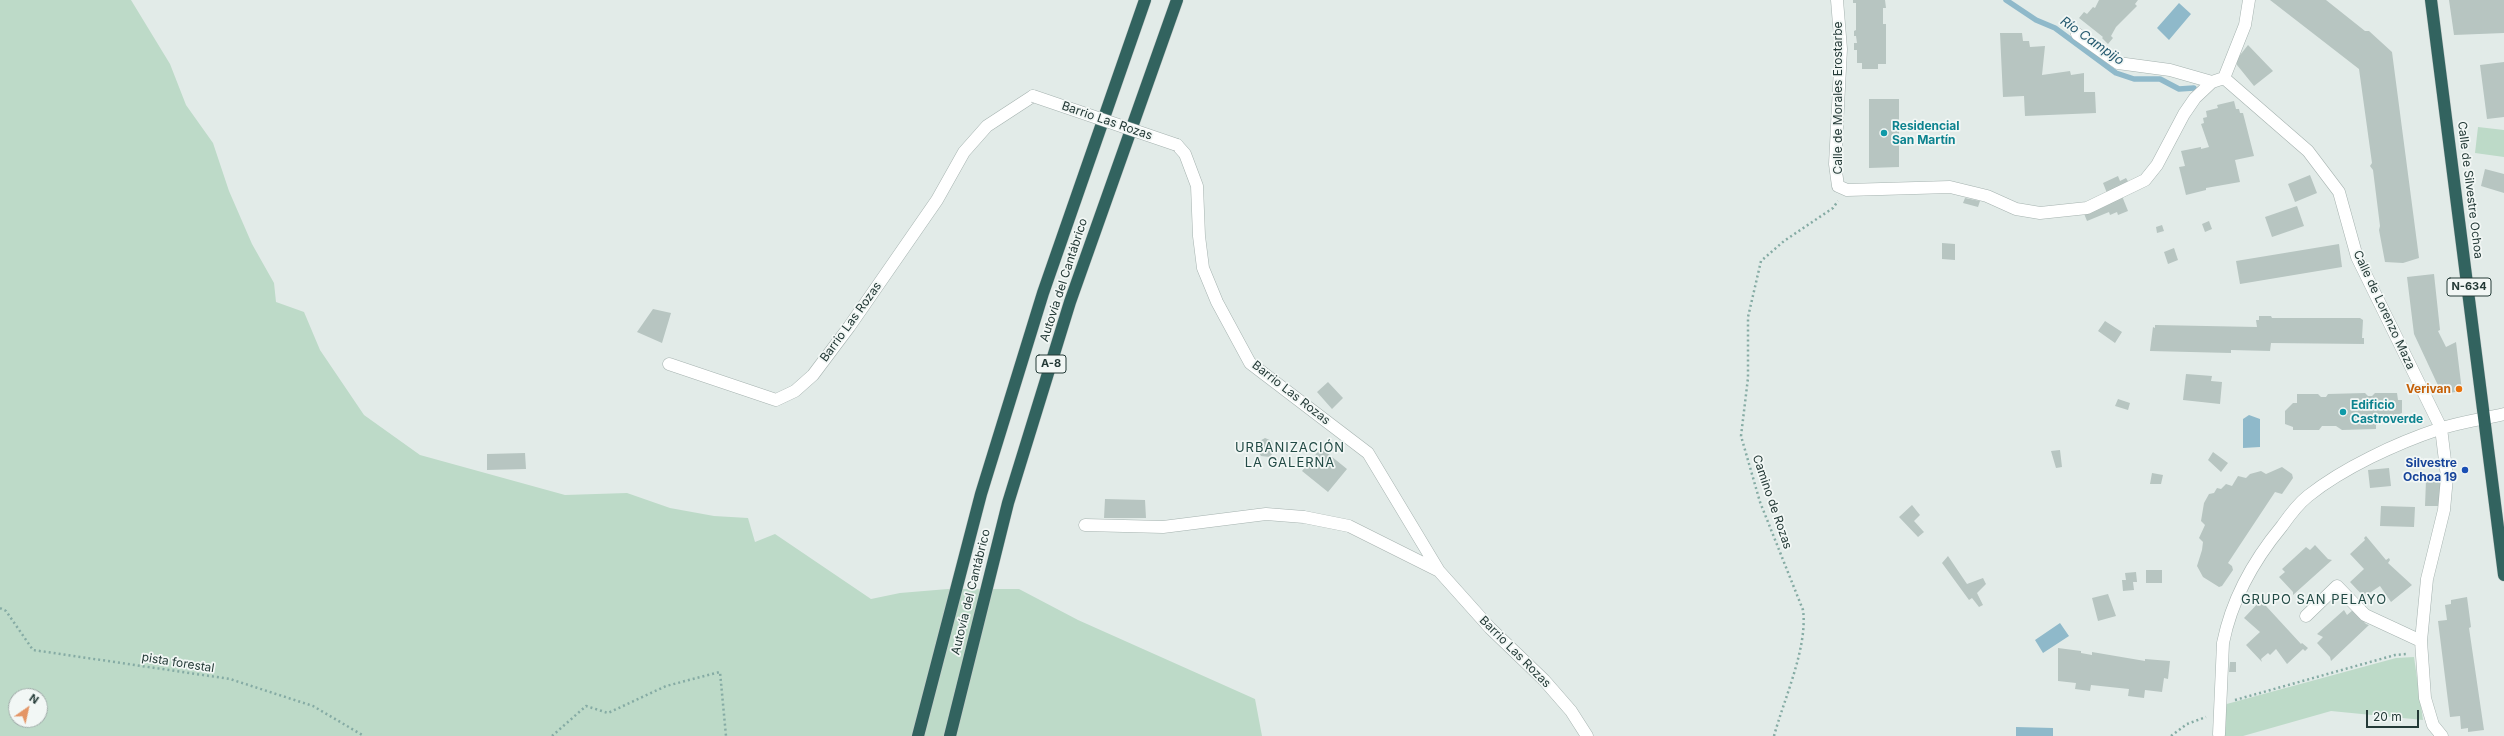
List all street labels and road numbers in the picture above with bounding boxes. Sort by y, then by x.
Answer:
street label: Calle de Morales Erostarbe [1831,21,1845,175]
street label: Barrio Las Rozas [1060,99,1154,143]
street label: Calle de Silvestre Ochoa [2454,120,2486,260]
street label: Autovía del Cantábrico [1037,216,1091,344]
street label: Calle de Lorenzo Maza [2350,248,2418,372]
road number: N-634 [2447,278,2491,296]
street label: Barrio Las Rozas [817,279,885,365]
road number: A-8 [1036,355,1066,373]
street label: Barrio Las Rozas [1249,358,1333,428]
street label: Camino de Rozas [1749,453,1795,551]
street label: Autovía del Cantábrico [948,528,994,656]
street label: Barrio Las Rozas [1476,613,1554,691]
street label: pista forestal [141,650,215,676]

